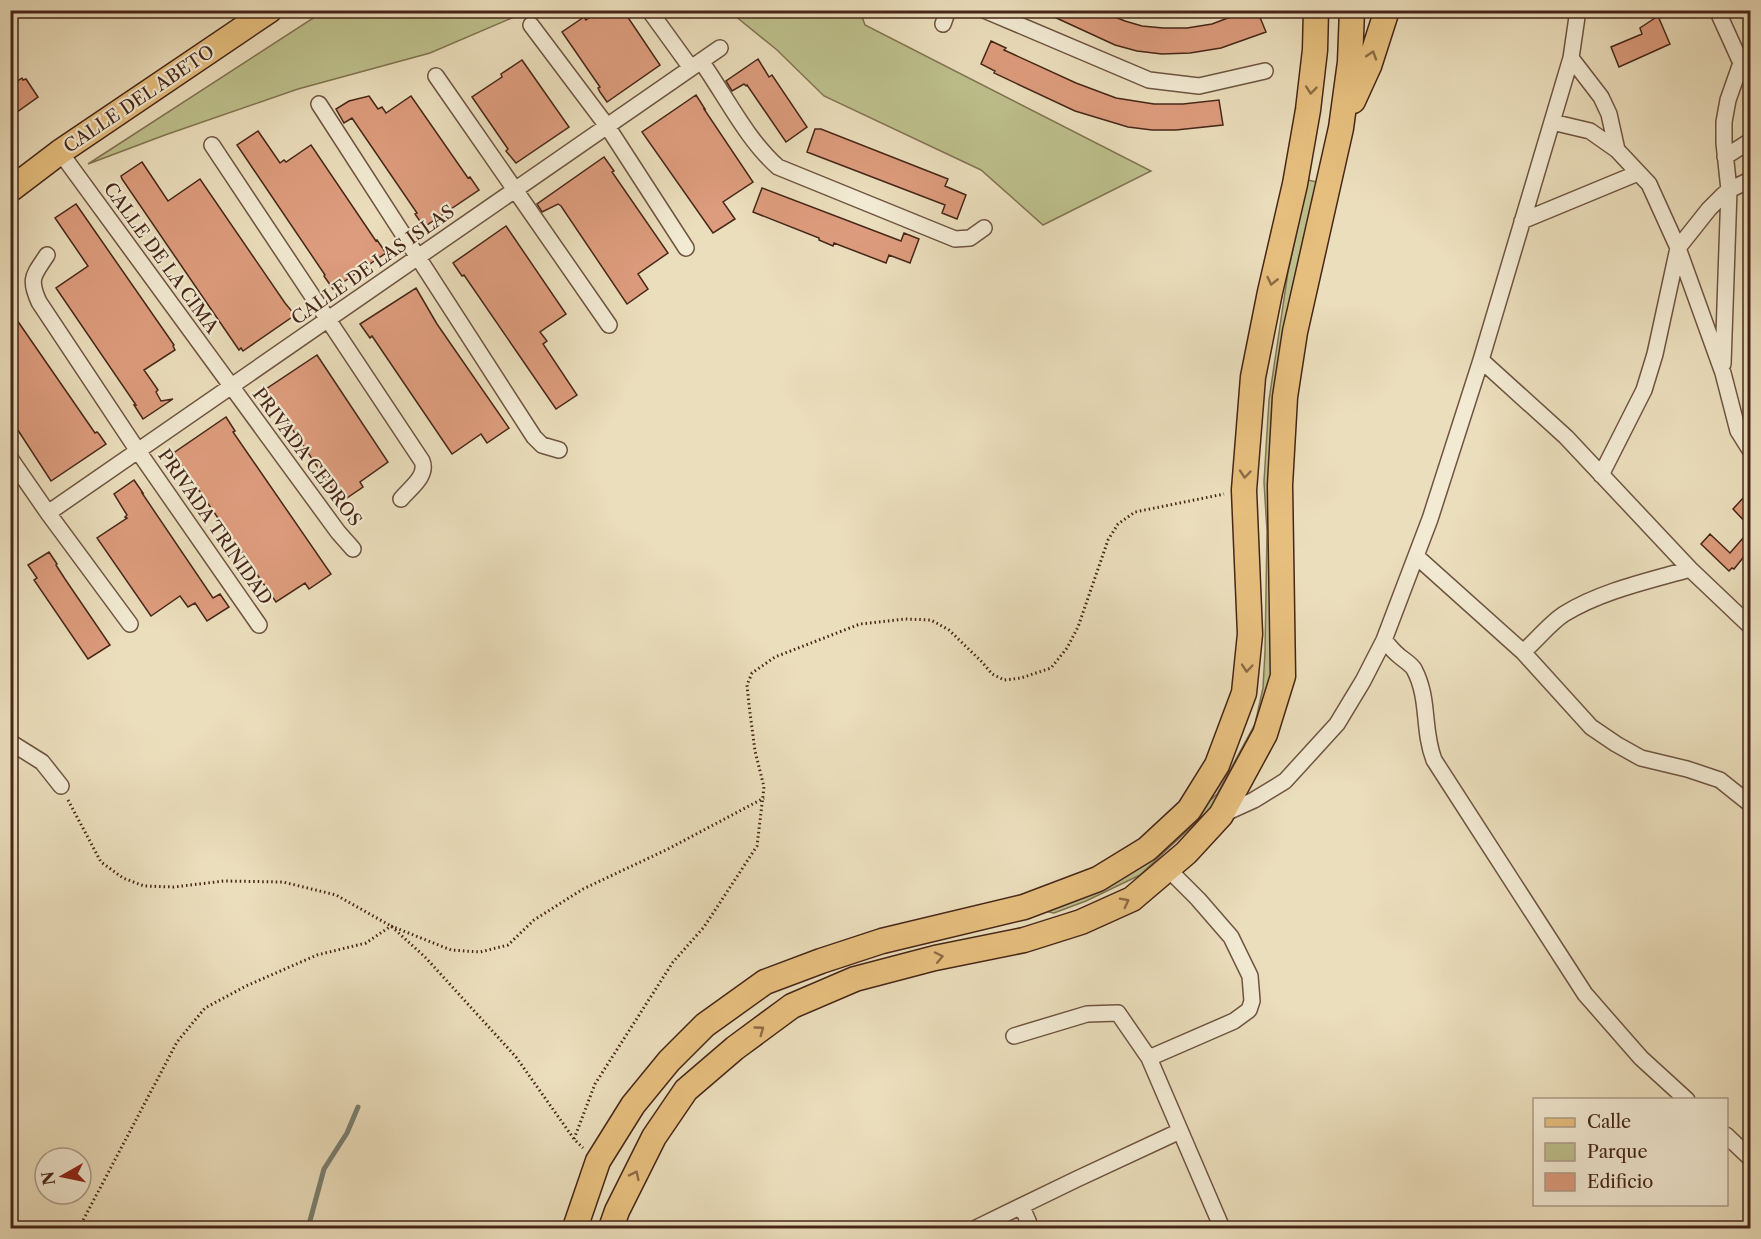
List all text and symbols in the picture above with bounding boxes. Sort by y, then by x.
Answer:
street label: CALLE DEL ABETO [60,40,219,158]
one-way arrow [1365,50,1378,61]
one-way arrow [1305,85,1317,94]
street label: CALLE DE LA CIMA [99,178,223,338]
street label: CALLE DE LAS ISLAS [287,200,459,330]
one-way arrow [1267,276,1280,286]
street label: PRIVADA CEDROS [248,383,366,531]
street label: PRIVADA TRINIDAD [153,445,277,609]
one-way arrow [1239,469,1252,478]
one-way arrow [1241,664,1254,673]
one-way arrow [1118,897,1129,909]
one-way arrow [934,952,944,965]
one-way arrow [753,1026,764,1037]
legend [1533,1098,1728,1206]
text: Calle [1587,1111,1631,1133]
text: Parque [1587,1141,1648,1163]
north arrow [33,1146,93,1206]
text: N [37,1170,59,1187]
one-way arrow [628,1171,639,1182]
text: Edificio [1587,1171,1653,1193]

